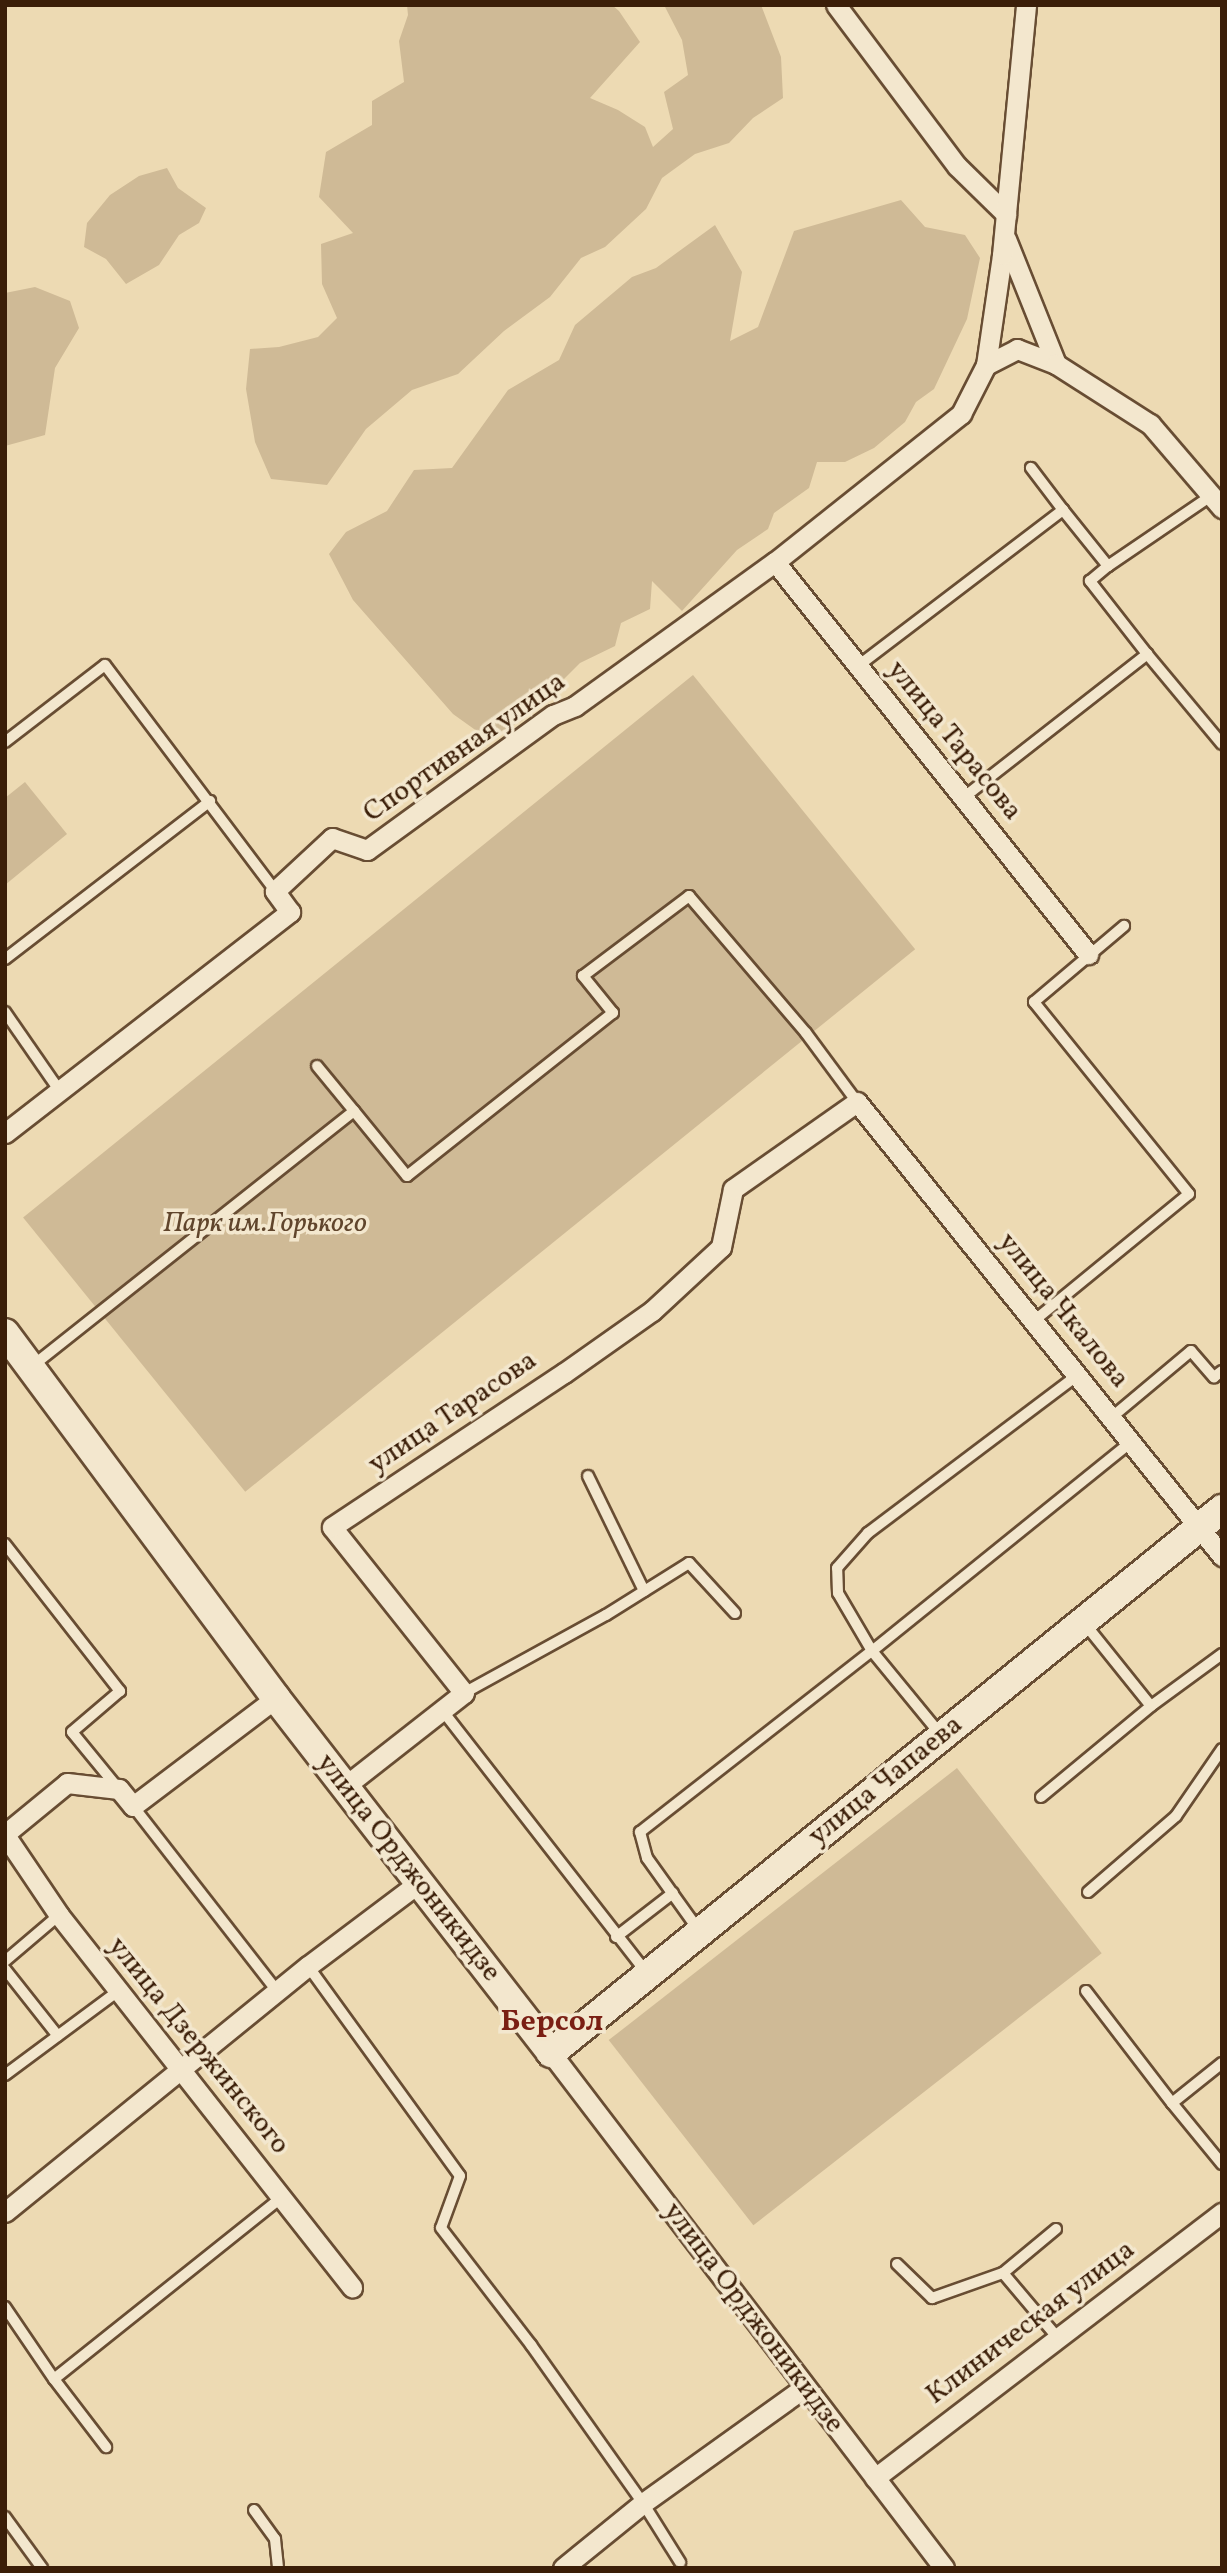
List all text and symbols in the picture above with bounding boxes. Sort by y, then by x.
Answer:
street label: улица Тарасова [879,654,1029,828]
street label: Спортивная улица [357,665,573,831]
park label: Парк им.Горького [163,1207,367,1241]
street label: улица Чкалова [990,1226,1136,1396]
street label: улица Тарасова [362,1344,544,1482]
street label: улица Чапаева [802,1709,970,1853]
street label: улица Орджоникидзе [309,1747,507,1989]
street label: улица Дзержинского [100,1931,296,2161]
district label: Берсол [501,2004,603,2040]
street label: улица Орджоникидзе [655,2196,851,2440]
street label: Клиническая улица [920,2233,1142,2413]

